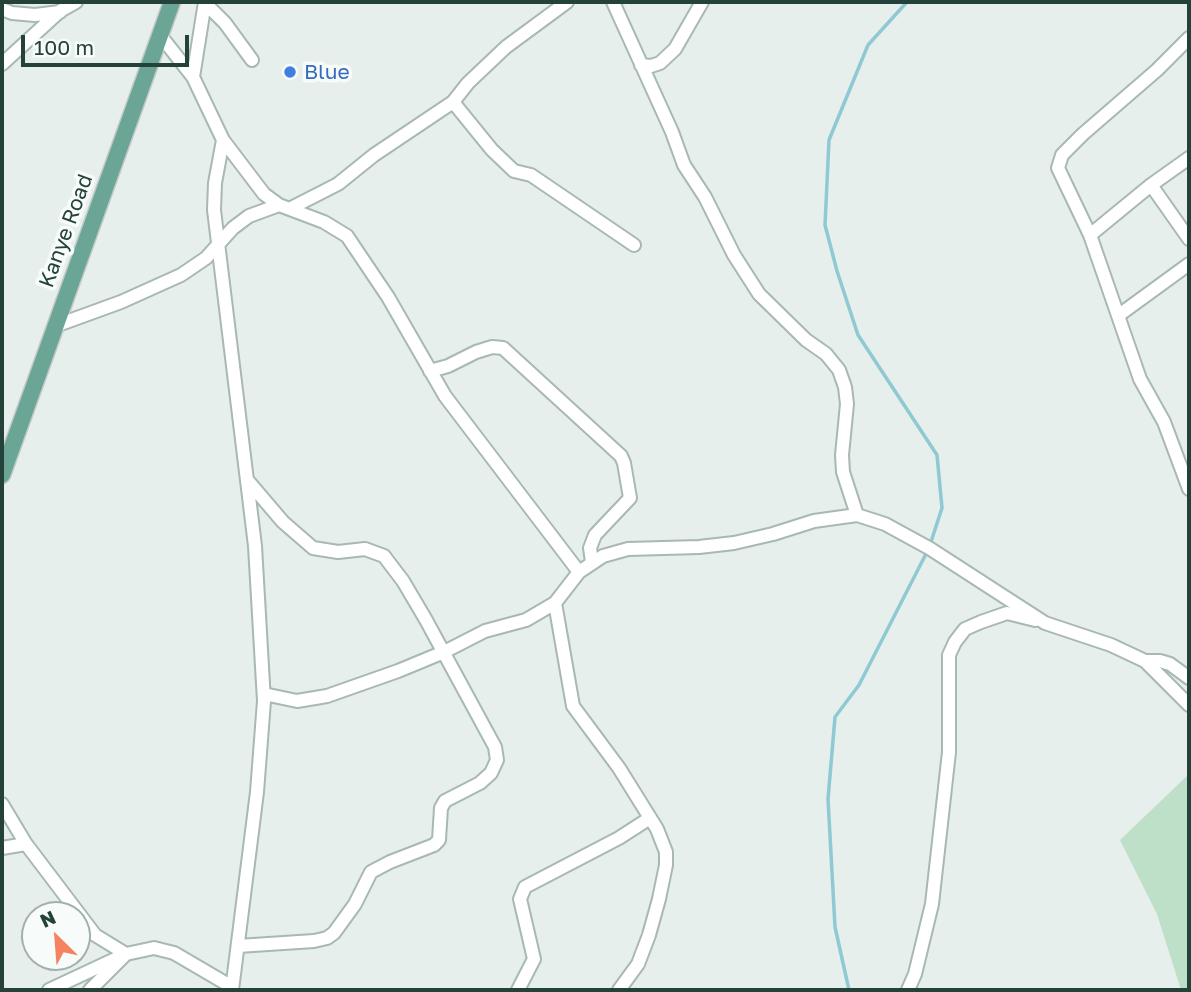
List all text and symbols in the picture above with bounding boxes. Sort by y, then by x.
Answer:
scale bar [24,21,192,65]
text: 100 m [34,34,94,60]
place label: Blue [304,59,350,85]
marker: Blue [282,64,298,80]
street label: Kanye Road [34,171,98,291]
north arrow [21,901,91,971]
text: N [36,905,59,932]

